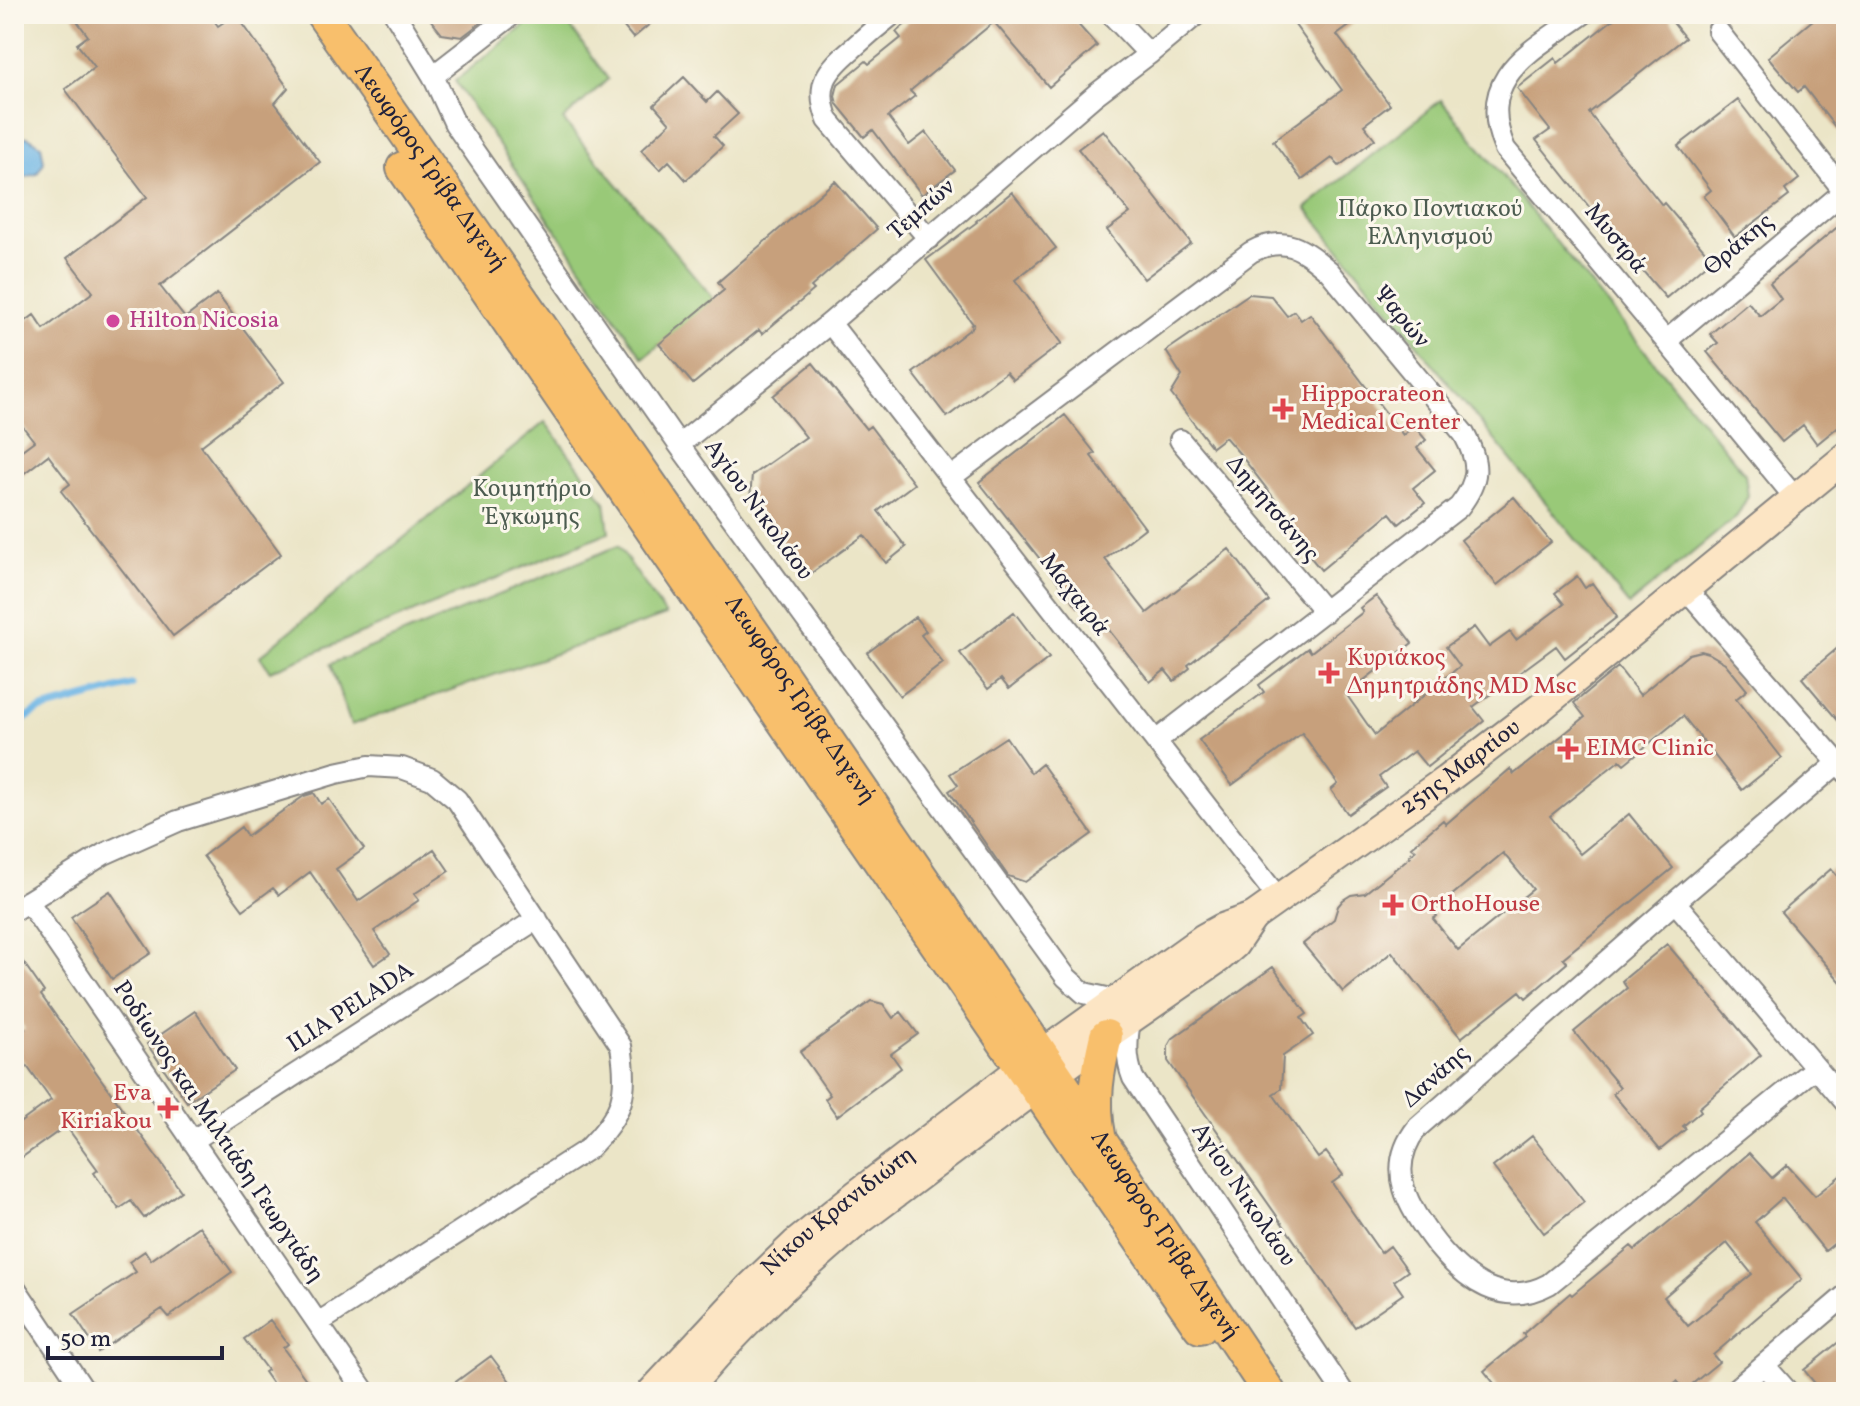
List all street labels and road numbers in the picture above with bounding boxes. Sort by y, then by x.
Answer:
street label: Λεωφόρος Γρίβα Διγενή [345,57,515,279]
street label: Τεμπών [881,171,963,249]
street label: Μυστρά [1575,196,1655,282]
street label: Θράκης [1697,206,1781,284]
street label: Ψαρών [1365,278,1438,356]
street label: Αγίου Νικολάου [695,432,821,588]
street label: Δημητσάνης [1217,448,1327,570]
street label: Μαχαιρά [1031,546,1117,644]
street label: Λεωφόρος Γρίβα Διγενή [716,589,884,812]
street label: 25ης Μαρτίου [1393,711,1528,824]
street label: ILIA PELADA [281,954,421,1062]
street label: Ροδίωνος και Μιλτιάδη Γεωργιάδη [104,974,332,1290]
street label: Δανάης [1395,1038,1477,1116]
street label: Αγίου Νικολάου [1182,1116,1304,1274]
street label: Λεωφόρος Γρίβα Διγενή [1081,1124,1247,1348]
street label: Νίκου Κρανιδιώτη [754,1139,923,1284]

